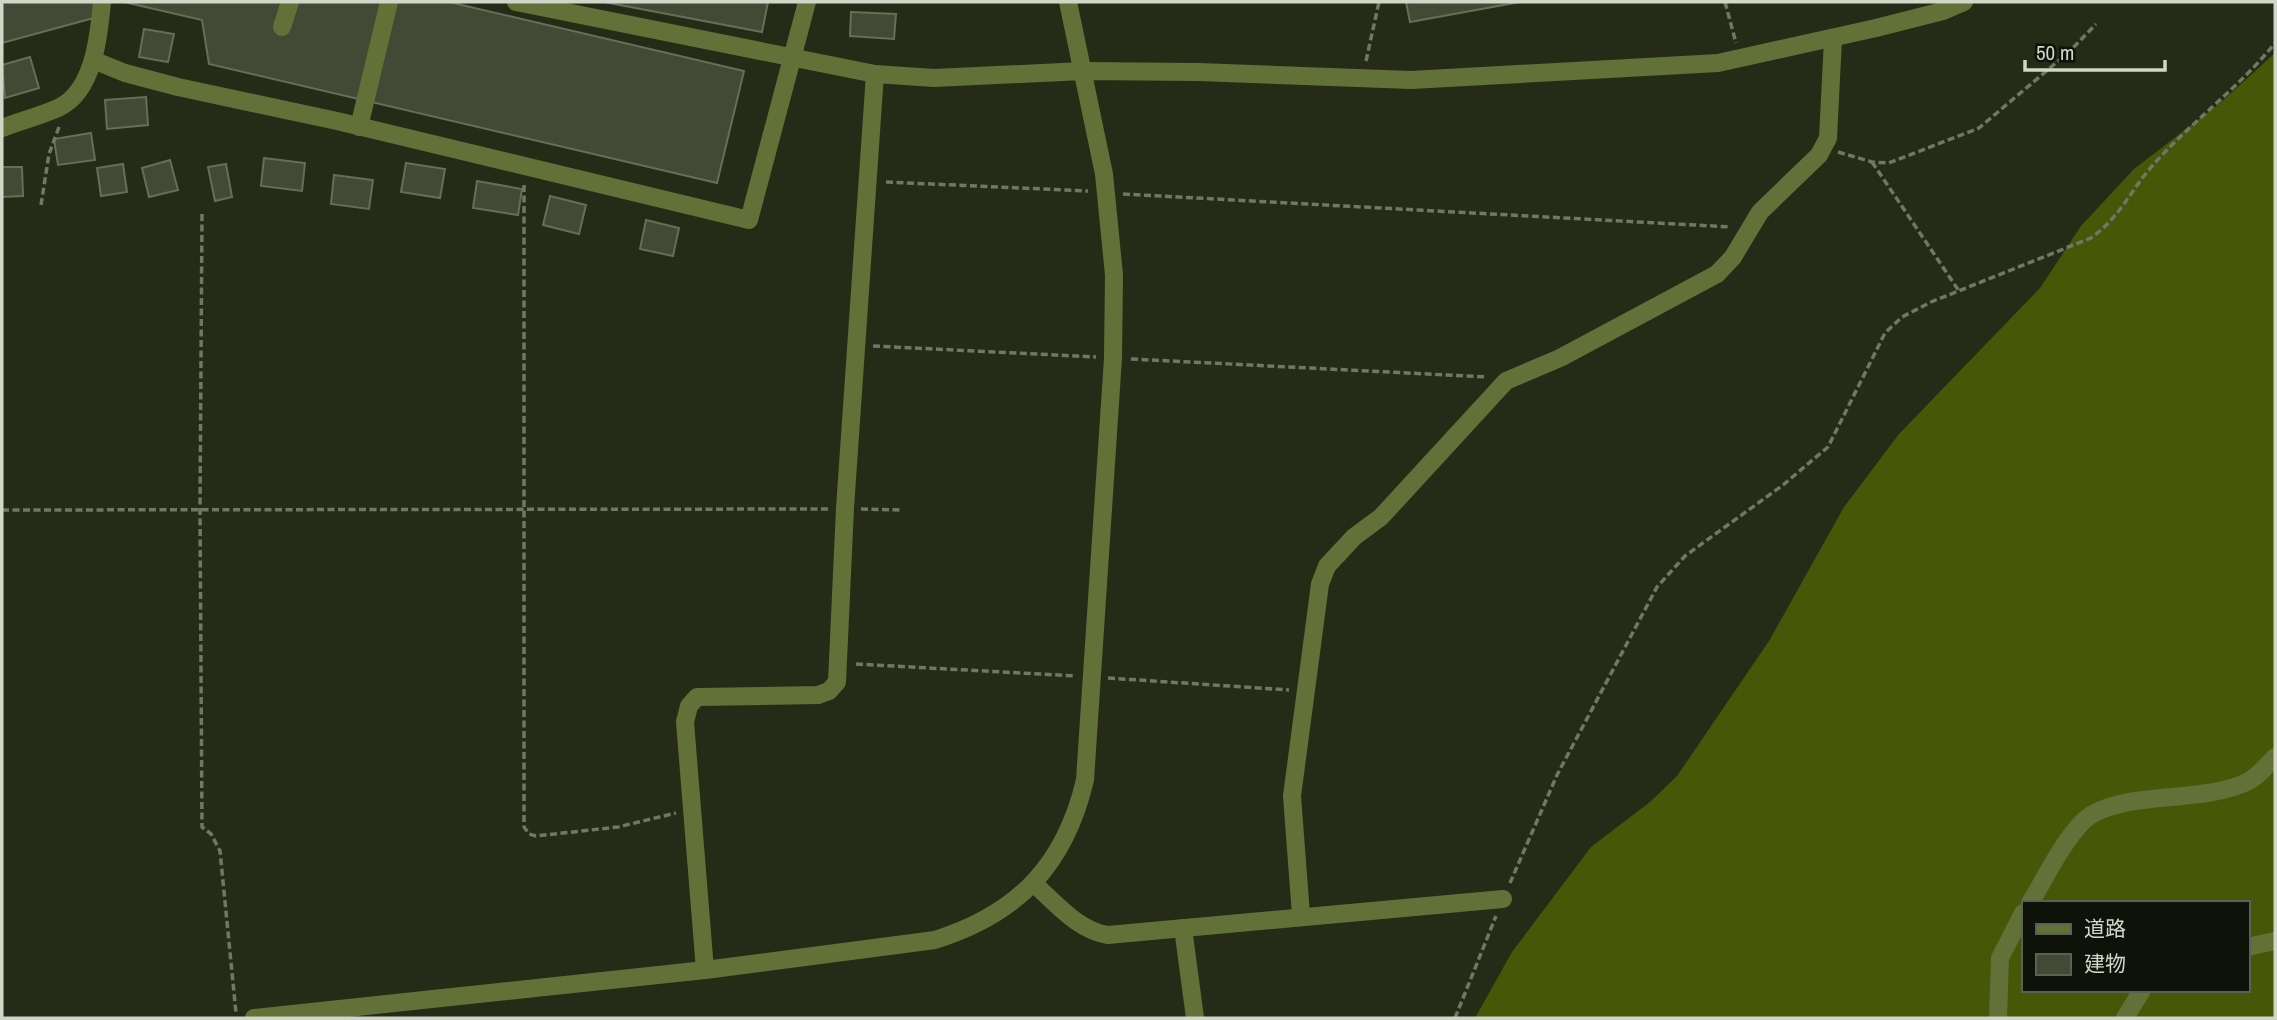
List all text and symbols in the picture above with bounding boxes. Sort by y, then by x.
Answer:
scale bar [2025,28,2165,72]
text: 50 m [2036,38,2074,67]
legend [2022,901,2249,992]
text: 道路 [2084,914,2126,943]
text: 建物 [2084,949,2126,978]

